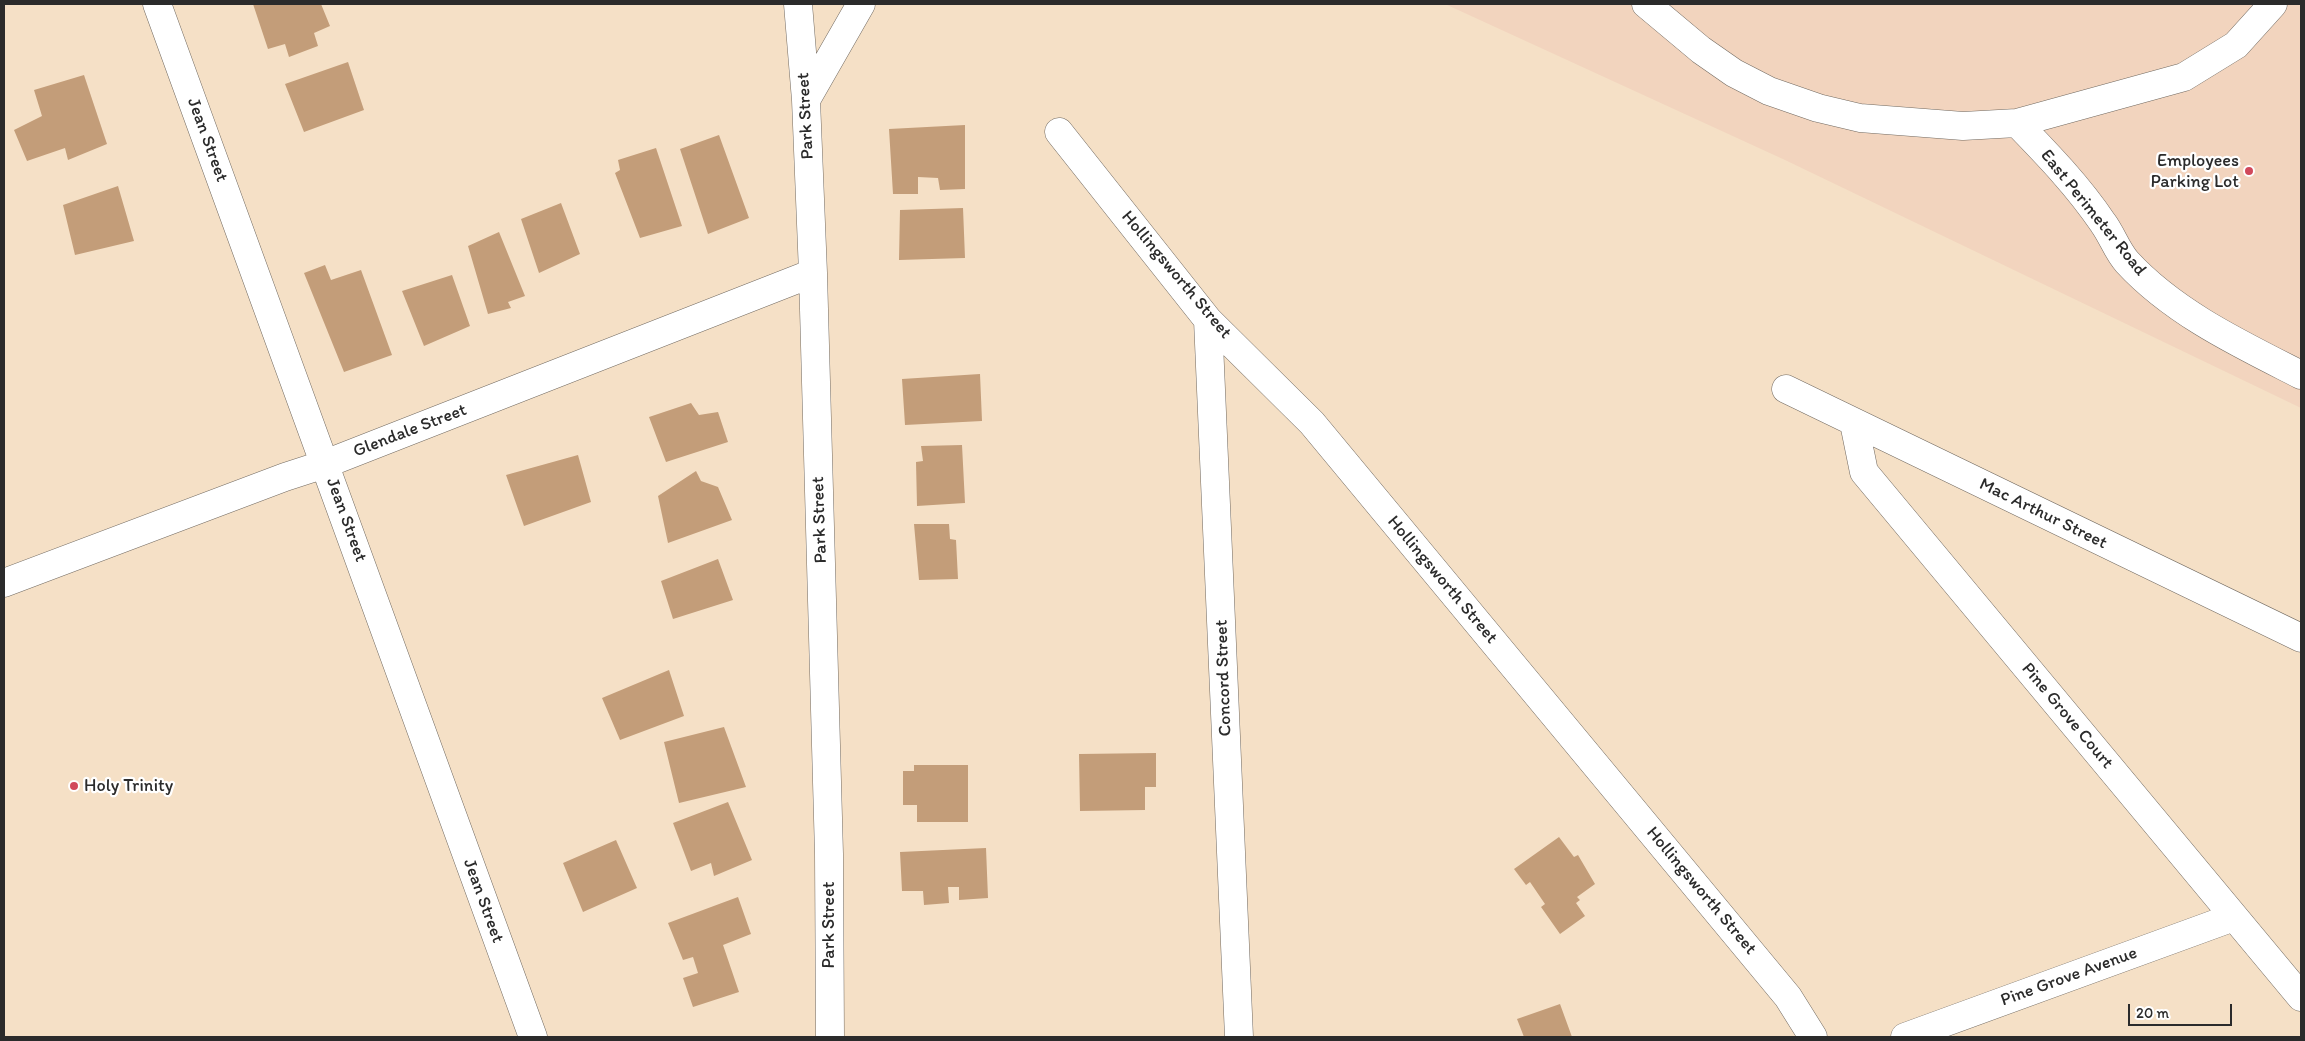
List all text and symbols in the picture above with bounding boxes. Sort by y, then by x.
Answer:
street label: Park Street [793,72,819,160]
street label: Jean Street [182,95,232,185]
street label: East Perimeter Road [2035,145,2151,281]
place label: Employees Parking Lot [2151,150,2239,192]
marker: Employees Parking Lot [2243,165,2255,177]
street label: Hollingsworth Street [1116,207,1236,343]
street label: Glendale Street [350,399,470,463]
street label: Mac Arthur Street [1975,474,2111,554]
street label: Jean Street [321,475,371,565]
street label: Park Street [808,476,832,564]
street label: Hollingsworth Street [1382,512,1502,648]
street label: Concord Street [1211,619,1237,737]
street label: Pine Grove Court [2016,659,2118,773]
place label: Holy Trinity [84,775,173,797]
marker: Holy Trinity [68,780,80,792]
street label: Hollingsworth Street [1641,823,1761,959]
street label: Jean Street [458,856,508,946]
street label: Park Street [818,881,840,969]
street label: Pine Grove Avenue [1998,942,2140,1012]
scale bar [2130,994,2234,1026]
text: 20 m [2136,1004,2169,1022]

